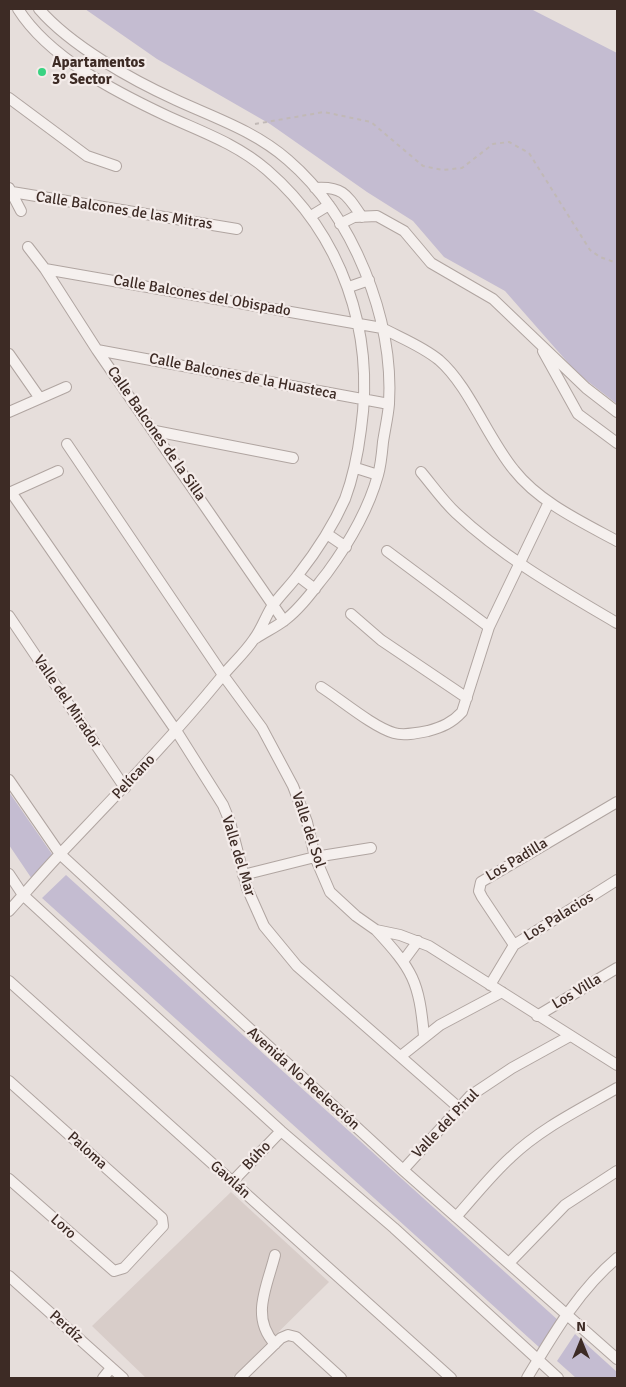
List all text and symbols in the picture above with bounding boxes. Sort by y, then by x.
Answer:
place label: Apartamentos 3° Sector [52,54,145,89]
marker: Apartamentos 3° Sector [36,66,48,78]
street label: Calle Balcones de las Mitras [34,188,214,234]
street label: Calle Balcones del Obispado [112,272,292,320]
street label: Calle Balcones de la Huasteca [148,350,338,404]
street label: Calle Balcones de la Silla [103,363,209,505]
street label: Valle del Mirador [29,652,105,752]
street label: Pelícano [109,751,159,803]
street label: Valle del Sol [287,790,329,870]
street label: Valle del Mar [217,814,259,898]
street label: Los Padilla [483,834,551,886]
street label: Los Palacios [521,889,597,945]
street label: Los Villa [549,970,605,1014]
street label: Avenida No Reelección [243,1024,363,1134]
street label: Valle del Pirul [409,1086,483,1162]
street label: Paloma [63,1128,111,1174]
street label: Búho [239,1138,275,1174]
street label: Gavilán [206,1157,254,1203]
street label: Loro [46,1211,80,1243]
street label: Perdíz [45,1307,87,1347]
north arrow [556,1317,606,1367]
text: N [576,1318,586,1335]

